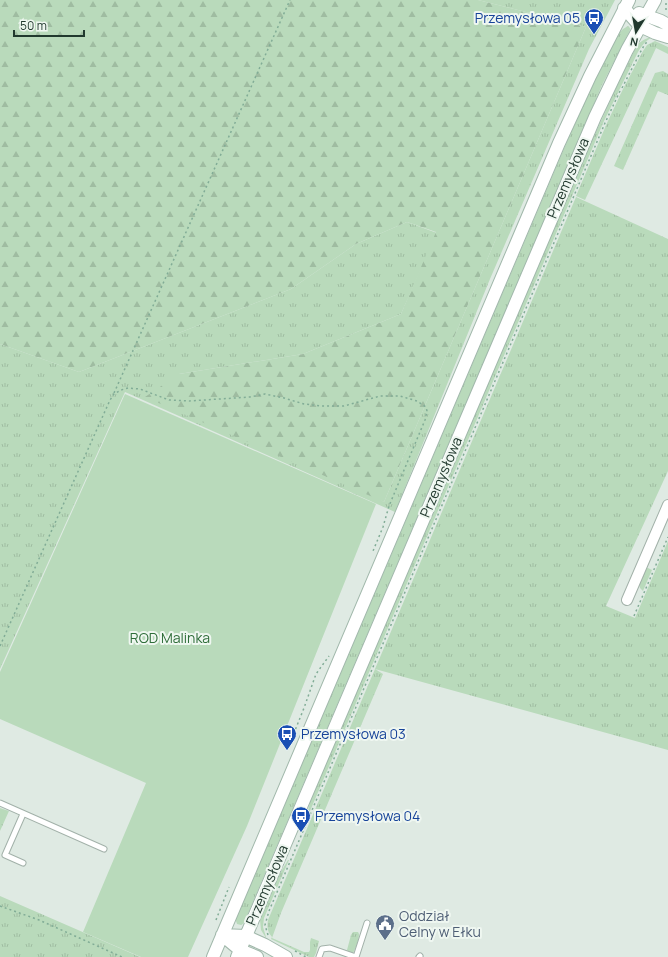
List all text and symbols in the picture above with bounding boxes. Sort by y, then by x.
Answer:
bus stop icon: Przemysłowa 05 [583,7,605,35]
place label: Przemysłowa 05 [475,8,580,27]
scale bar [14,12,84,38]
north arrow [616,12,656,52]
text: 50 m [20,17,47,34]
text: N [629,34,639,50]
street label: Przemysłowa [542,135,593,221]
street label: Przemysłowa [415,434,466,520]
park label: ROD Malinka [130,628,210,647]
bus stop icon: Przemysłowa 03 [276,723,298,751]
place label: Przemysłowa 03 [301,724,406,743]
bus stop icon: Przemysłowa 04 [290,805,312,833]
place label: Przemysłowa 04 [315,806,420,825]
street label: Przemysłowa [241,842,292,928]
place label: Oddział Celny w Ełku [399,906,481,941]
public building icon: Oddział Celny w Ełku [374,913,396,941]

